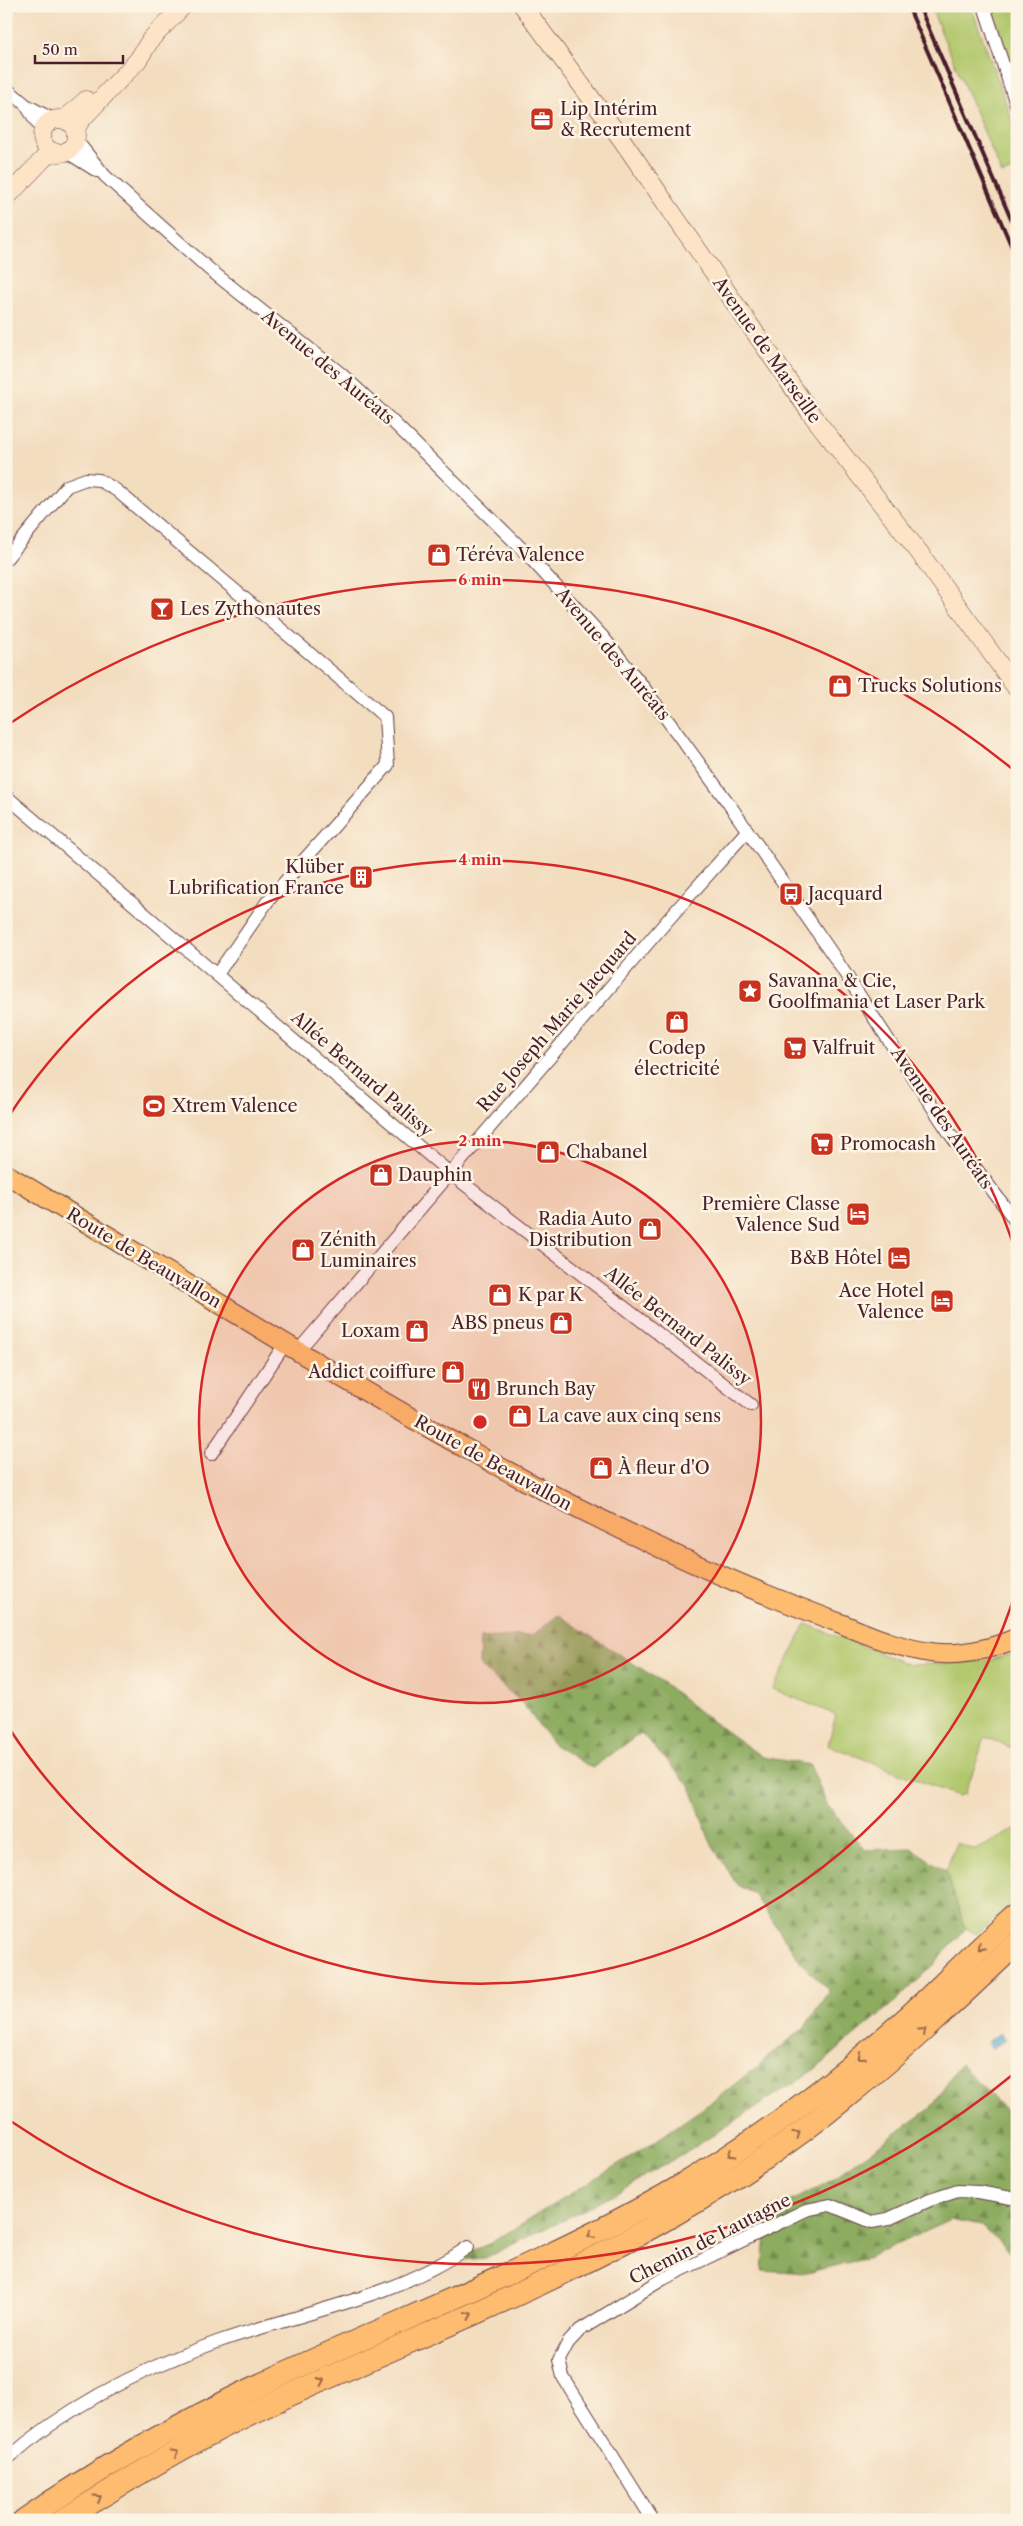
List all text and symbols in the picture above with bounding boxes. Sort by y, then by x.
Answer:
scale bar [35,32,122,64]
text: 50 m [42,40,78,59]
place label: Lip Intérim & Recrutement [560,98,692,141]
office icon: Lip Intérim & Recrutement [529,106,555,132]
street label: Avenue de Marseille [708,272,826,428]
street label: Avenue des Auréats [256,304,399,429]
shop icon: Téréva Valence [426,542,452,568]
place label: Téréva Valence [456,544,585,566]
text: 6 min [458,570,502,589]
street label: Avenue des Auréats [550,582,675,725]
bar icon: Les Zythonautes [149,596,175,622]
place label: Les Zythonautes [180,598,321,620]
shop icon: Trucks Solutions [827,673,853,699]
place label: Trucks Solutions [858,675,1002,697]
text: 4 min [458,850,502,869]
place label: Klüber Lubrification France [169,856,344,899]
building icon: Klüber Lubrification France [348,864,374,890]
bus stop icon: Jacquard [778,881,804,907]
place label: Jacquard [805,883,883,905]
street label: Rue Joseph Marie Jacquard [473,927,641,1117]
place label: Savanna & Cie, Goolfmania et Laser Park [768,970,987,1013]
place icon: Savanna & Cie, Goolfmania et Laser Park [737,978,763,1004]
street label: Allée Bernard Palissy [286,1006,438,1142]
shop icon: Codep électricité [664,1009,690,1035]
supermarket icon: Valfruit [782,1035,808,1061]
place label: Codep électricité [634,1037,720,1080]
place label: Valfruit [811,1037,876,1059]
street label: Avenue des Auréats [886,1042,998,1193]
sports icon: Xtrem Valence [141,1093,167,1119]
place label: Xtrem Valence [171,1095,298,1117]
text: 2 min [458,1131,502,1150]
supermarket icon: Promocash [809,1131,835,1157]
place label: Promocash [840,1133,936,1155]
shop icon: Chabanel [535,1139,561,1165]
place label: Chabanel [566,1141,648,1163]
shop icon: Dauphin [368,1162,394,1188]
place label: Dauphin [398,1164,472,1186]
place label: Première Classe Valence Sud [702,1193,840,1236]
hotel icon: Première Classe Valence Sud [845,1201,871,1227]
street label: Route de Beauvallon [62,1203,226,1313]
place label: Radia Auto Distribution [529,1208,632,1251]
shop icon: Radia Auto Distribution [637,1216,663,1242]
place label: Zénith Luminaires [320,1229,417,1272]
shop icon: Zénith Luminaires [290,1237,316,1263]
hotel icon: B&B Hôtel [886,1245,912,1271]
place label: B&B Hôtel [790,1247,882,1269]
street label: Allée Bernard Palissy [599,1261,757,1391]
place label: Ace Hotel Valence [838,1280,924,1323]
shop icon: K par K [487,1282,513,1308]
place label: K par K [518,1284,584,1306]
hotel icon: Ace Hotel Valence [929,1288,955,1314]
shop icon: ABS pneus [548,1310,574,1336]
place label: ABS pneus [450,1312,544,1334]
shop icon: Loxam [404,1318,430,1344]
place label: Loxam [341,1320,400,1342]
shop icon: Addict coiffure [440,1359,466,1385]
place label: Addict coiffure [307,1361,436,1383]
restaurant icon: Brunch Bay [466,1376,492,1402]
place label: Brunch Bay [496,1378,597,1400]
shop icon: La cave aux cinq sens [507,1403,533,1429]
place label: La cave aux cinq sens [538,1405,721,1427]
street label: Route de Beauvallon [410,1410,576,1516]
centre of rings [471,1413,489,1431]
shop icon: À fleur d'O [588,1455,614,1481]
place label: À fleur d'O [617,1456,710,1479]
one-way arrow [978,1941,987,1950]
one-way arrow [917,2028,926,2037]
one-way arrow [858,2051,867,2060]
one-way arrow [791,2131,801,2140]
one-way arrow [727,2147,736,2157]
street label: Chemin de Lautagne [626,2189,794,2289]
one-way arrow [587,2229,596,2239]
one-way arrow [464,2310,473,2321]
one-way arrow [316,2377,325,2387]
one-way arrow [170,2449,179,2459]
one-way arrow [92,2495,101,2504]

